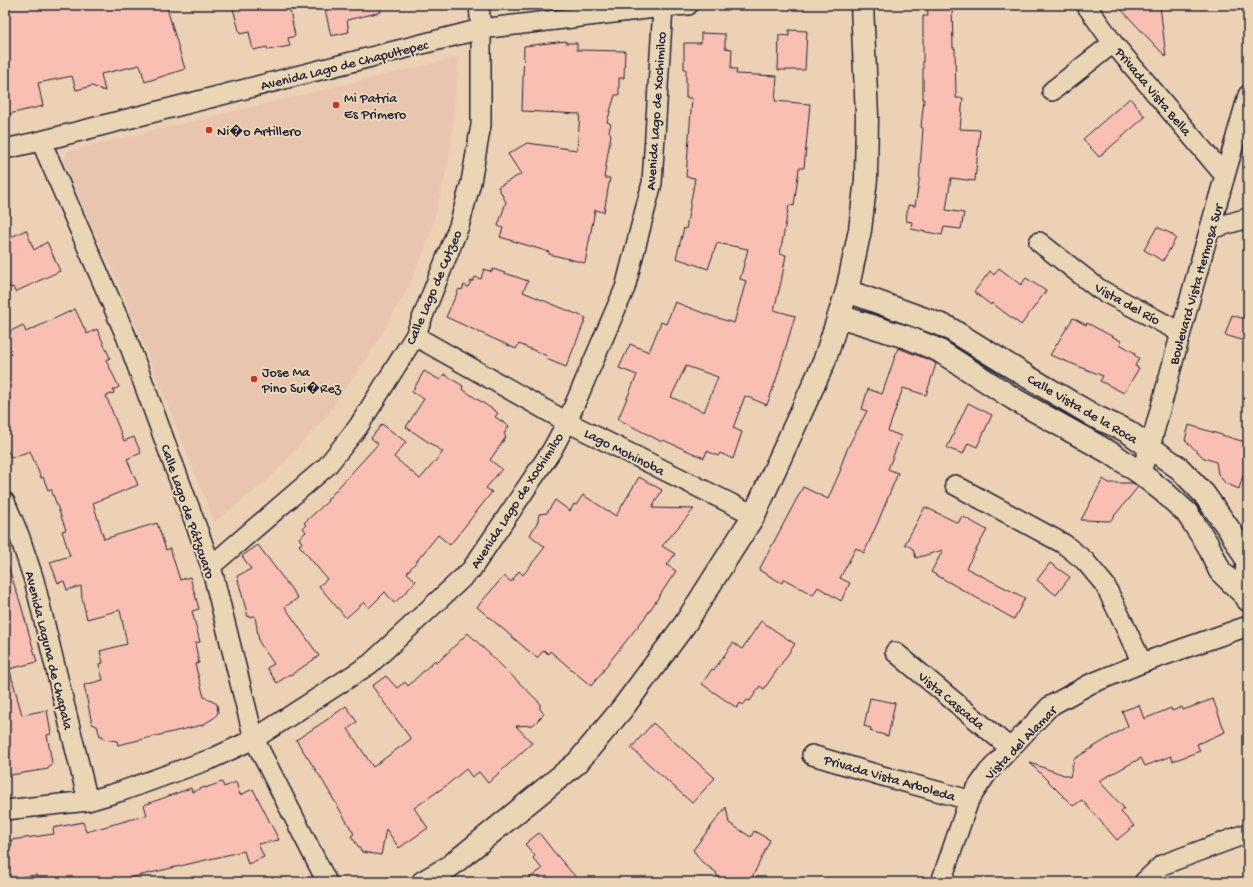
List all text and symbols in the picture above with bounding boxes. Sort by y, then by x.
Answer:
street label: Avenida Lago de Xochimilco [643,31,672,191]
street label: Avenida Lago de Chapultepec [259,37,431,95]
street label: Privada Vista Bella [1110,44,1195,141]
place label: Mi Patria Es Primero [344,91,406,124]
marker: Mi Patria Es Primero [331,100,341,110]
place label: Ni�o Artillero [217,124,301,141]
marker: Ni�o Artillero [204,125,214,135]
street label: Boulevard Vista Hermosa Sur [1166,201,1229,368]
street label: Calle Lago de Cutzeo [403,228,467,348]
street label: Vista del Río [1090,280,1163,330]
place label: Jose Ma Pino Sui�Rez [261,365,342,398]
street label: Calle Vista de la Roca [1023,372,1141,449]
marker: Jose Ma Pino Sui�Rez [249,374,259,384]
street label: Lago Mohinoba [581,426,668,481]
street label: Avenida Lago de Xochimilco [468,430,568,573]
street label: Calle Lago de Pátzcuaro [156,442,218,581]
street label: Avenida Laguna de Chapala [20,569,76,733]
street label: Vista Cascada [913,668,988,736]
street label: Vista del Alamar [982,702,1062,785]
street label: Privada Vista Arboleda [821,752,958,807]

